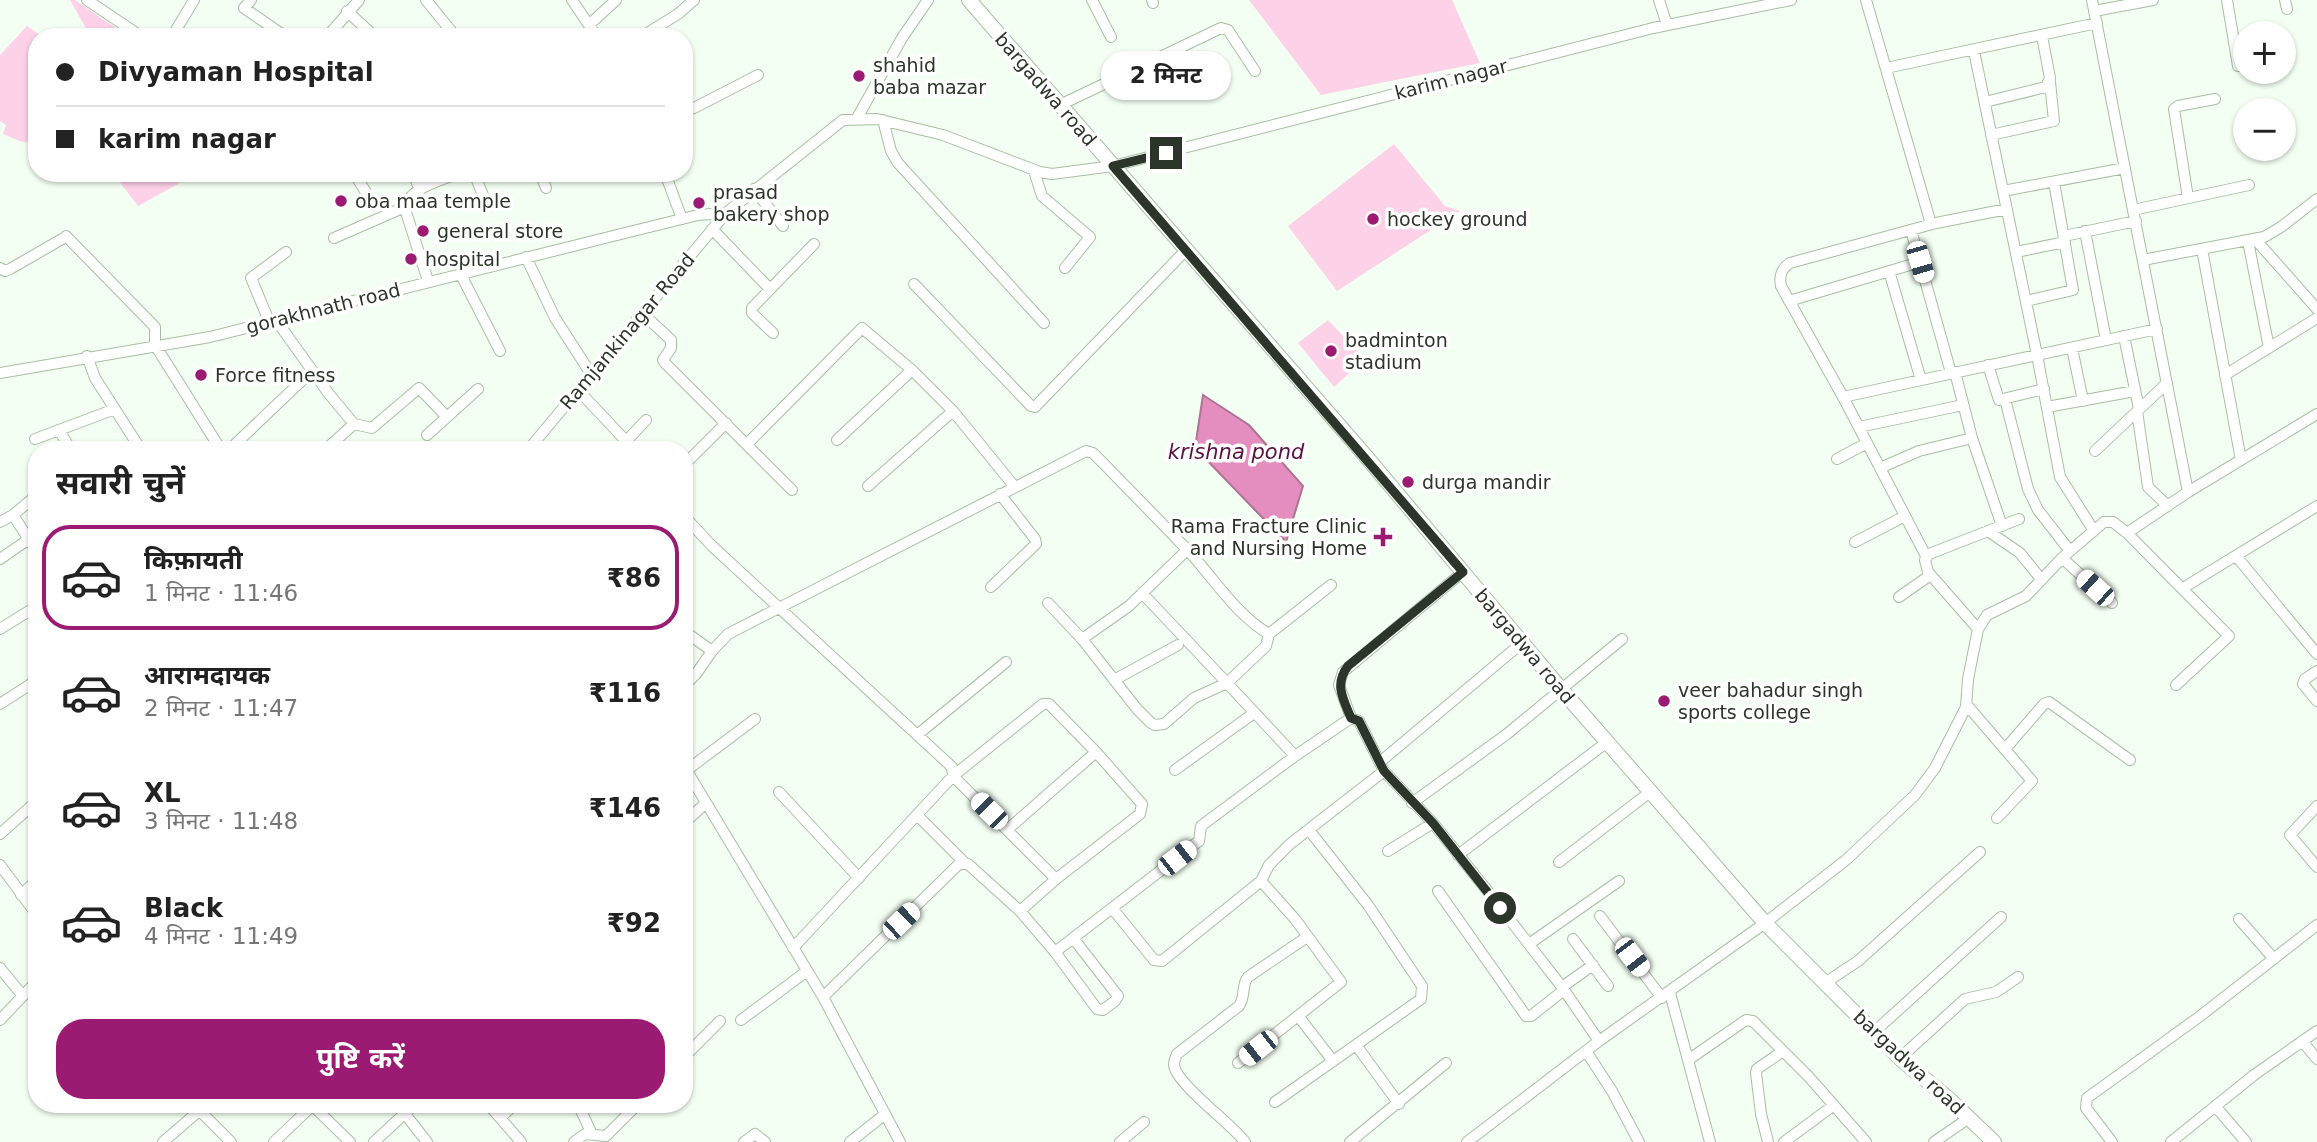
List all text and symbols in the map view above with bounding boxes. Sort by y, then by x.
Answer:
map controls [2233,21,2296,161]
button: + [2233,21,2296,84]
street label: bargadwa road [991,28,1101,150]
callout: 2 मिनट [1101,52,1231,100]
place label: shahid baba mazar [873,54,986,98]
street label: karim nagar [1392,54,1510,104]
text: Divyaman Hospital [98,57,374,87]
text: 2 मिनट [1130,62,1202,88]
marker: shahid baba mazar [851,68,867,84]
button: − [2233,98,2296,161]
text: karim nagar [98,124,276,154]
route end [1150,137,1182,169]
place label: prasad bakery shop [713,181,829,225]
place label: oba maa temple [355,190,511,212]
marker: oba maa temple [333,193,349,209]
marker: prasad bakery shop [691,195,707,211]
place label: hockey ground [1387,208,1528,230]
marker: hockey ground [1365,211,1381,227]
place label: general store [437,220,563,242]
marker: general store [415,223,431,239]
car [1905,239,1936,285]
place label: hospital [425,248,500,270]
street label: Ramjankinagar Road [555,248,699,414]
marker: hospital [403,251,419,267]
street label: gorakhnath road [244,278,402,338]
place label: badminton stadium [1345,329,1448,373]
marker: badminton stadium [1323,343,1339,359]
place label: Force fitness [215,364,335,386]
marker: Force fitness [193,367,209,383]
water label: krishna pond [1168,440,1305,464]
text: सवारी चुनें [56,464,185,502]
place label: durga mandir [1422,471,1551,493]
marker: durga mandir [1400,474,1416,490]
place label: Rama Fracture Clinic and Nursing Home [1171,515,1367,559]
marker: Rama Fracture Clinic and Nursing Home [1373,527,1393,547]
text: किफ़ायती [144,545,243,575]
icon: car [60,546,123,609]
text: ₹86 [607,563,661,593]
car [2073,566,2118,610]
text: 1 मिनट · 11:46 [144,580,298,606]
street label: bargadwa road [1471,584,1579,708]
text: आरामदायक [144,660,270,690]
icon: car [60,661,123,724]
text: ₹116 [589,678,661,708]
place label: veer bahadur singh sports college [1678,679,1863,723]
marker: veer bahadur singh sports college [1656,693,1672,709]
text: 2 मिनट · 11:47 [144,695,298,721]
icon: car [60,776,123,839]
text: XL [144,778,181,808]
car [967,789,1012,833]
text: ₹146 [589,793,661,823]
text: 3 मिनट · 11:48 [144,808,298,834]
car [1154,837,1201,879]
icon: car [60,891,123,954]
route start [1484,892,1516,924]
text: Black [144,893,223,923]
car [879,899,924,943]
text: ₹92 [607,908,661,938]
text: 4 मिनट · 11:49 [144,923,298,949]
car [1611,934,1654,980]
street label: bargadwa road [1849,1005,1969,1119]
button: पुष्टि करें [56,1019,665,1099]
car [1235,1027,1282,1069]

